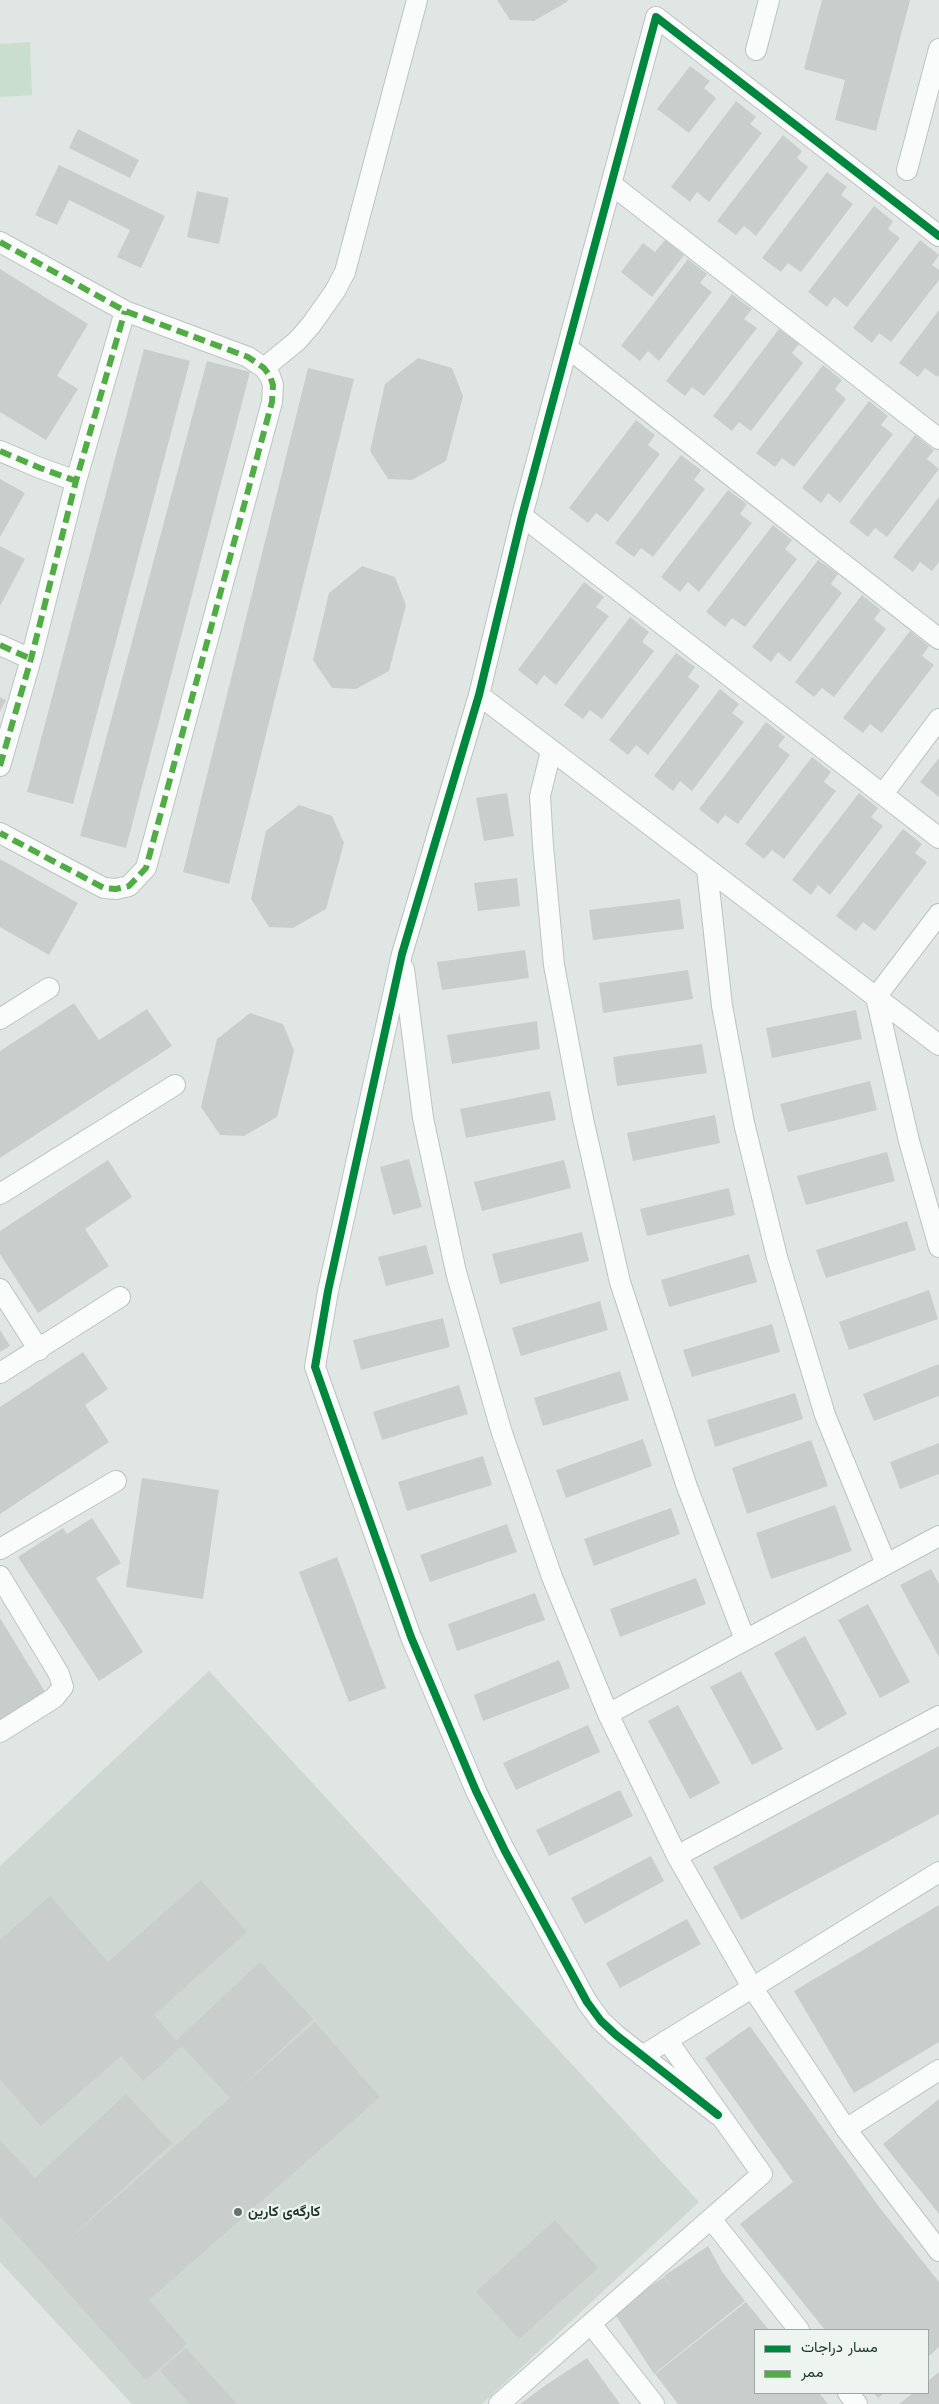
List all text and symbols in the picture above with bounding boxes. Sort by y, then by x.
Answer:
place label: کارگەی کارین [248,2204,320,2220]
marker: کارگەی کارین [232,2206,244,2218]
legend [754,2329,929,2394]
text: مسار دراجات [801,2338,878,2356]
text: ممر [801,2363,823,2381]

